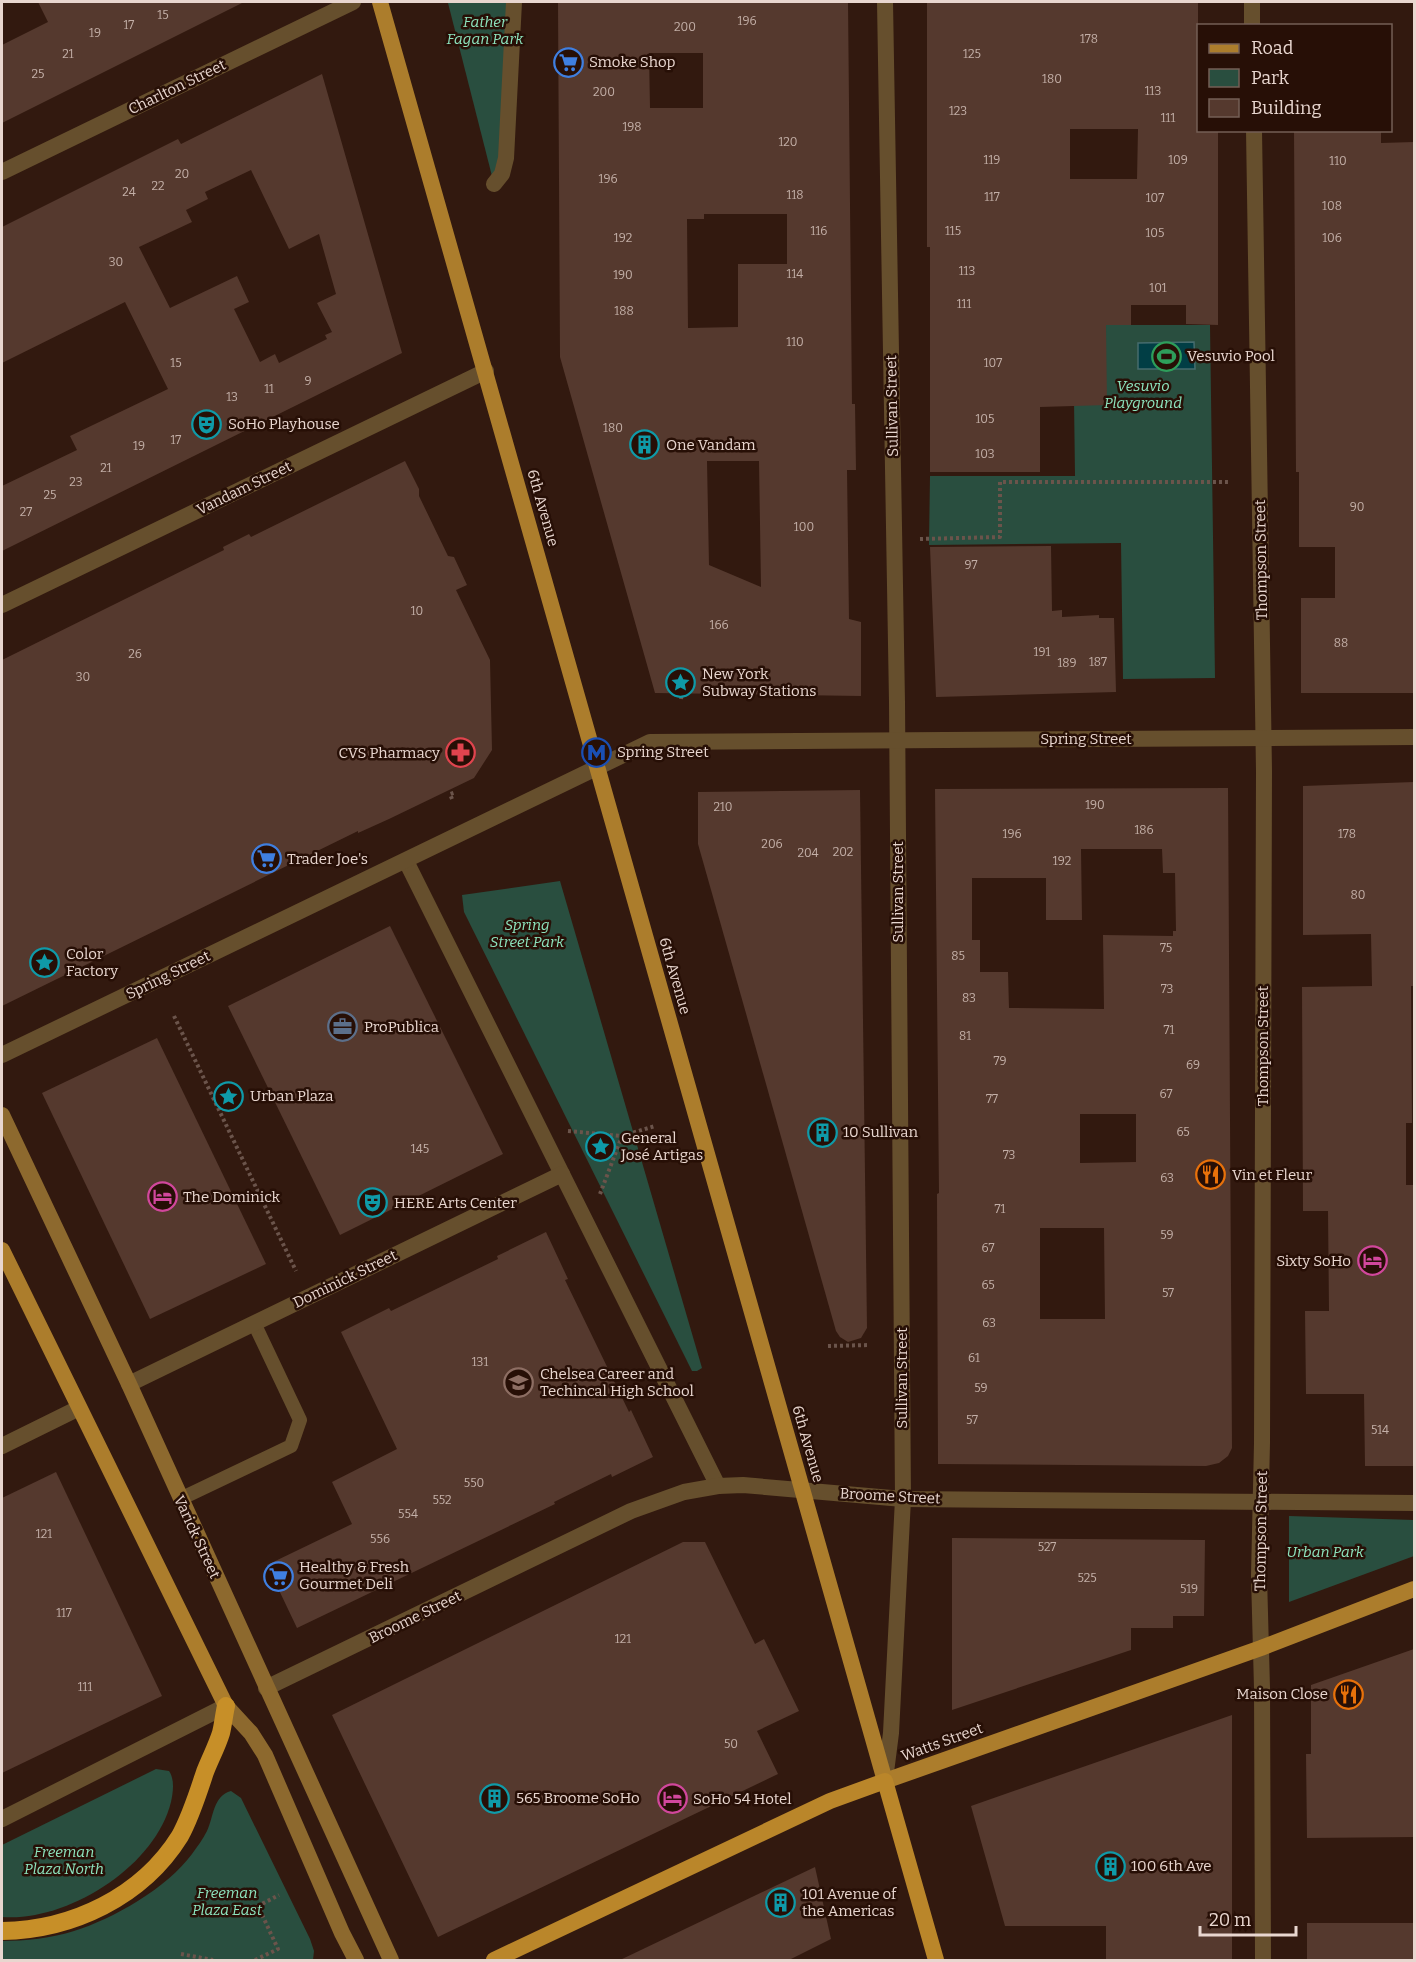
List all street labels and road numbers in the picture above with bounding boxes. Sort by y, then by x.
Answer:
street label: Charlton Street [125,55,229,118]
street label: Sullivan Street [882,355,902,457]
street label: Vandam Street [194,457,295,519]
street label: 6th Avenue [523,467,563,549]
street label: Thompson Street [1251,499,1271,620]
street label: Spring Street [1040,730,1132,748]
street label: Sullivan Street [889,841,907,943]
street label: 6th Avenue [655,935,695,1017]
street label: Spring Street [123,947,214,1003]
street label: Thompson Street [1254,985,1272,1106]
street label: Dominick Street [290,1246,400,1312]
street label: Sullivan Street [893,1327,911,1429]
street label: 6th Avenue [788,1403,828,1485]
street label: Thompson Street [1251,1470,1271,1591]
street label: Broome Street [839,1484,941,1508]
street label: Varick Street [170,1493,224,1582]
street label: Broome Street [366,1587,465,1647]
street label: Watts Street [899,1719,986,1765]

